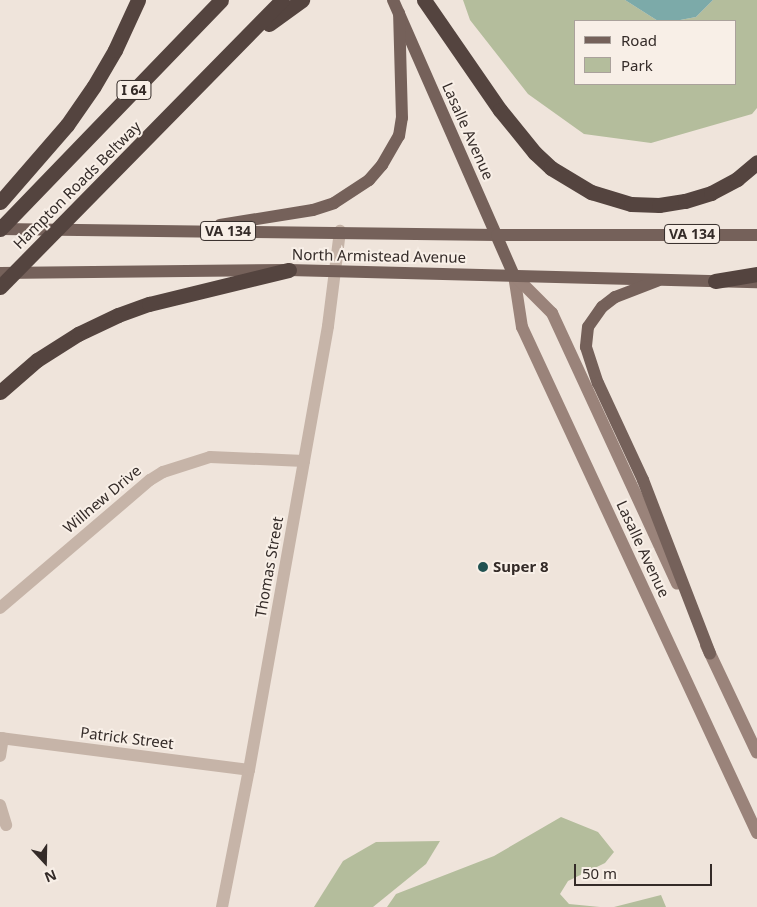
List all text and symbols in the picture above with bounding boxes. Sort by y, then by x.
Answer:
legend [574,20,737,85]
text: Road [621,30,657,50]
text: Park [621,55,653,75]
road number: I 64 [115,78,153,102]
street label: Lasalle Avenue [438,80,498,182]
street label: Hampton Roads Beltway [9,117,145,253]
road number: VA 134 [199,220,257,242]
road number: VA 134 [663,222,721,245]
street label: North Armistead Avenue [292,245,466,267]
street label: Willnew Drive [60,461,144,537]
street label: Lasalle Avenue [613,498,673,600]
street label: Thomas Street [251,515,287,619]
place label: Super 8 [493,558,549,576]
marker: Super 8 [477,561,489,573]
street label: Patrick Street [79,723,175,753]
north arrow [20,837,70,887]
scale bar [577,854,714,886]
text: 50 m [582,863,617,883]
text: N [42,866,59,887]

